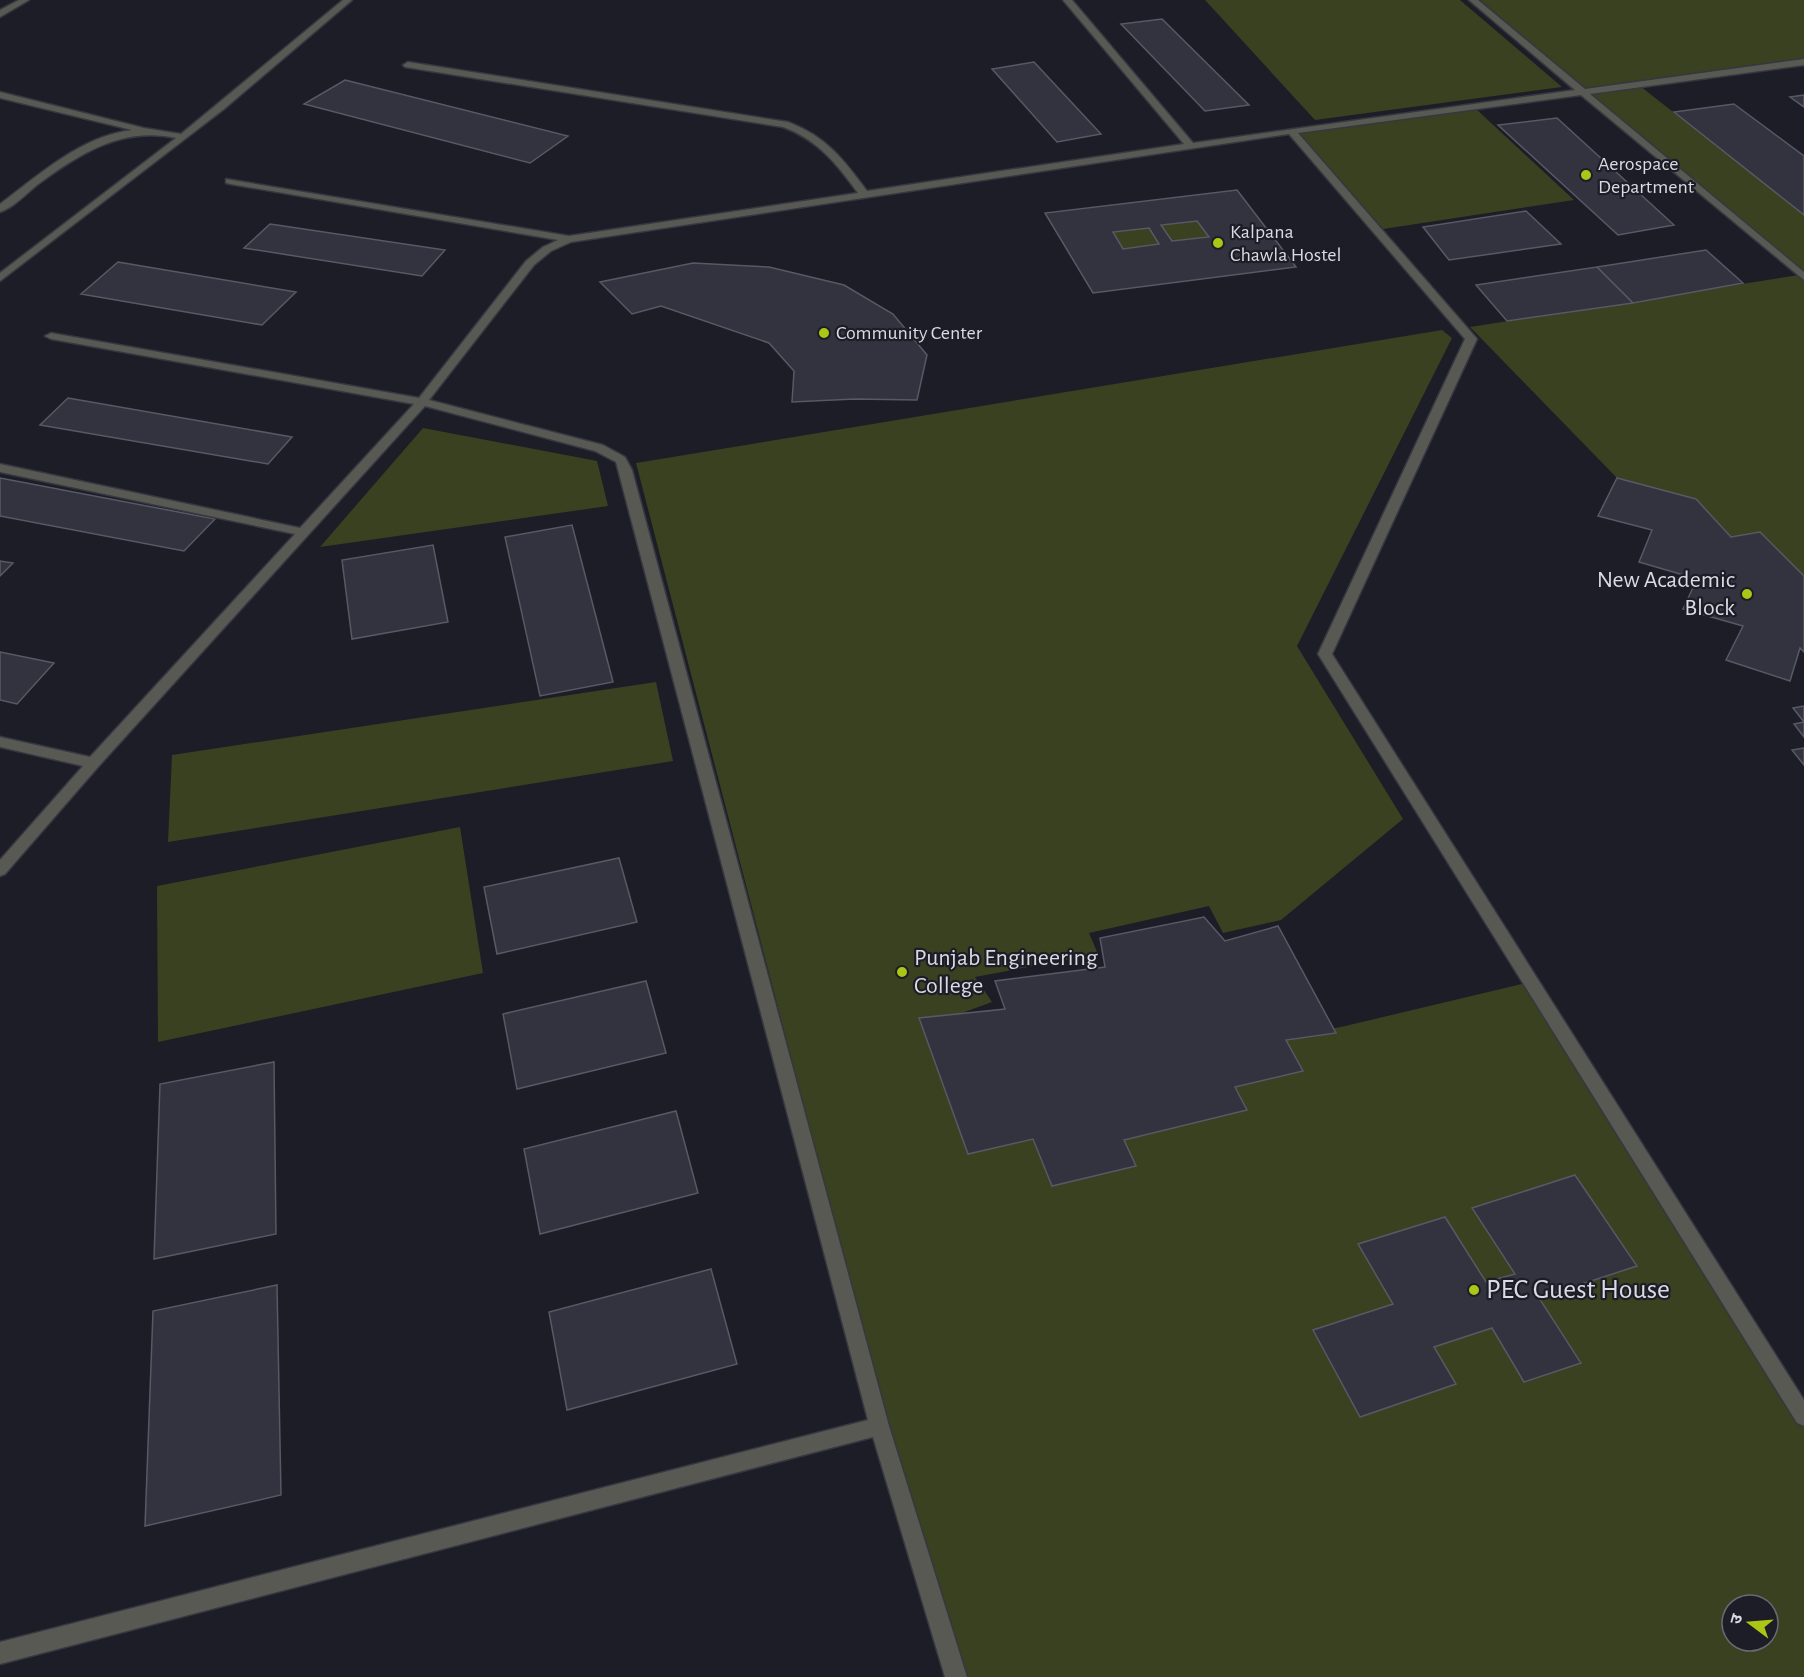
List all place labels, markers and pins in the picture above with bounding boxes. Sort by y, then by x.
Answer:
place label: Aerospace Department [1598,154,1695,197]
marker: Aerospace Department [1579,168,1593,182]
place label: Kalpana Chawla Hostel [1230,222,1342,265]
marker: Kalpana Chawla Hostel [1211,236,1225,250]
place label: Community Center [836,323,983,343]
marker: Community Center [817,326,831,340]
place label: New Academic Block [1597,568,1735,620]
marker: New Academic Block [1740,587,1754,601]
place label: Punjab Engineering College [914,946,1098,998]
marker: Punjab Engineering College [895,965,909,979]
place label: PEC Guest House [1486,1276,1670,1304]
marker: PEC Guest House [1467,1283,1481,1297]

